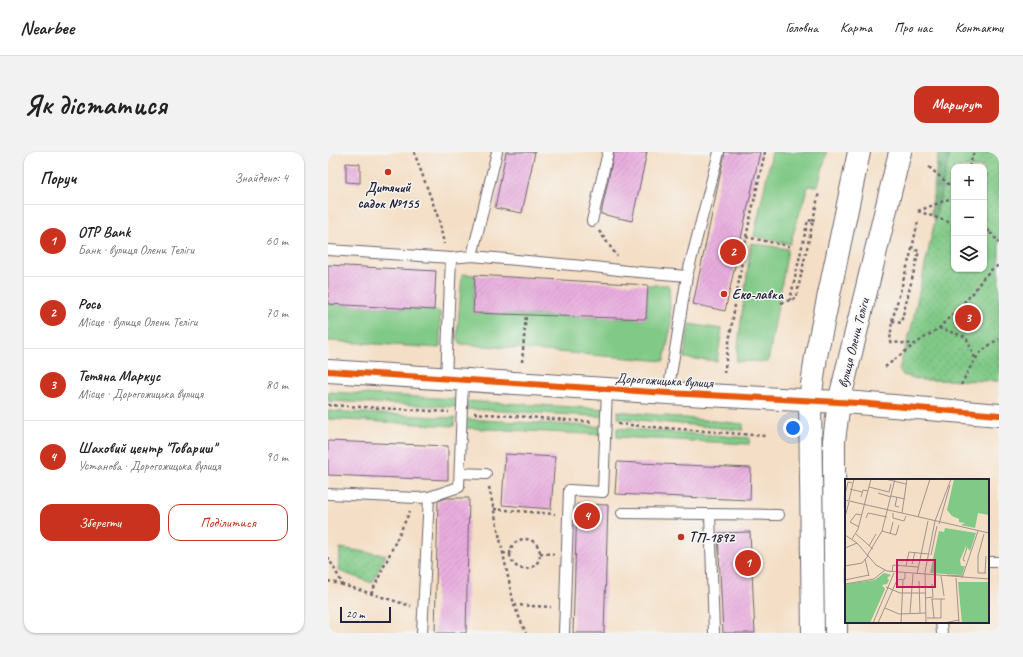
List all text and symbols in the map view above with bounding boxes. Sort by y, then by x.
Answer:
text: Nearbee [20,16,74,40]
text: Головна [785,19,818,36]
text: Карта [840,19,872,36]
text: Про нас [894,19,933,36]
text: Контакти [955,19,1003,36]
button: Маршрут [914,86,999,123]
text: Як дістатися [24,87,167,122]
map controls [951,164,987,272]
button: + [951,164,987,200]
marker: Дитячий садок №155 [383,167,393,177]
text: Поруч [40,168,76,189]
text: Знайдено: 4 [234,170,288,186]
place label: Дитячий садок №155 [357,179,421,212]
button: − [951,200,987,236]
text: OTP Bank [78,223,130,242]
text: 1 [50,233,56,249]
text: 60 m [266,233,288,249]
button: layers [951,236,987,272]
pin: 2 [720,237,746,267]
text: Банк · вулиця Олени Теліги [78,242,194,258]
place label: Еко-лавка [732,286,784,303]
marker: Еко-лавка [719,289,729,299]
text: Рось [78,295,100,314]
street label: вулиця Олени Теліги [834,296,873,390]
pin: 3 [955,303,981,333]
text: 2 [50,305,56,321]
text: 70 m [266,305,288,321]
text: Місце · вулиця Олени Теліги [78,314,197,330]
text: Тетяна Маркус [78,367,160,386]
street label: Дорогожицька вулиця [615,369,715,392]
text: 3 [50,377,56,393]
text: 80 m [266,377,288,393]
text: Місце · Дорогожицька вулиця [78,386,203,402]
your location [783,418,803,438]
text: Шаховий центр "Товариш" [78,439,216,458]
text: 4 [50,449,56,465]
text: 90 m [266,449,288,465]
text: Установа · Дорогожицька вулиця [78,458,221,474]
inset map [845,479,989,623]
pin: 4 [574,501,600,531]
button: Зберегти [40,504,160,541]
button: Поділитися [168,504,288,541]
place label: ТП-1892 [689,529,736,546]
marker: ТП-1892 [676,532,686,542]
pin: 1 [735,548,761,578]
scale bar [340,605,391,624]
text: 20 m [346,607,365,621]

